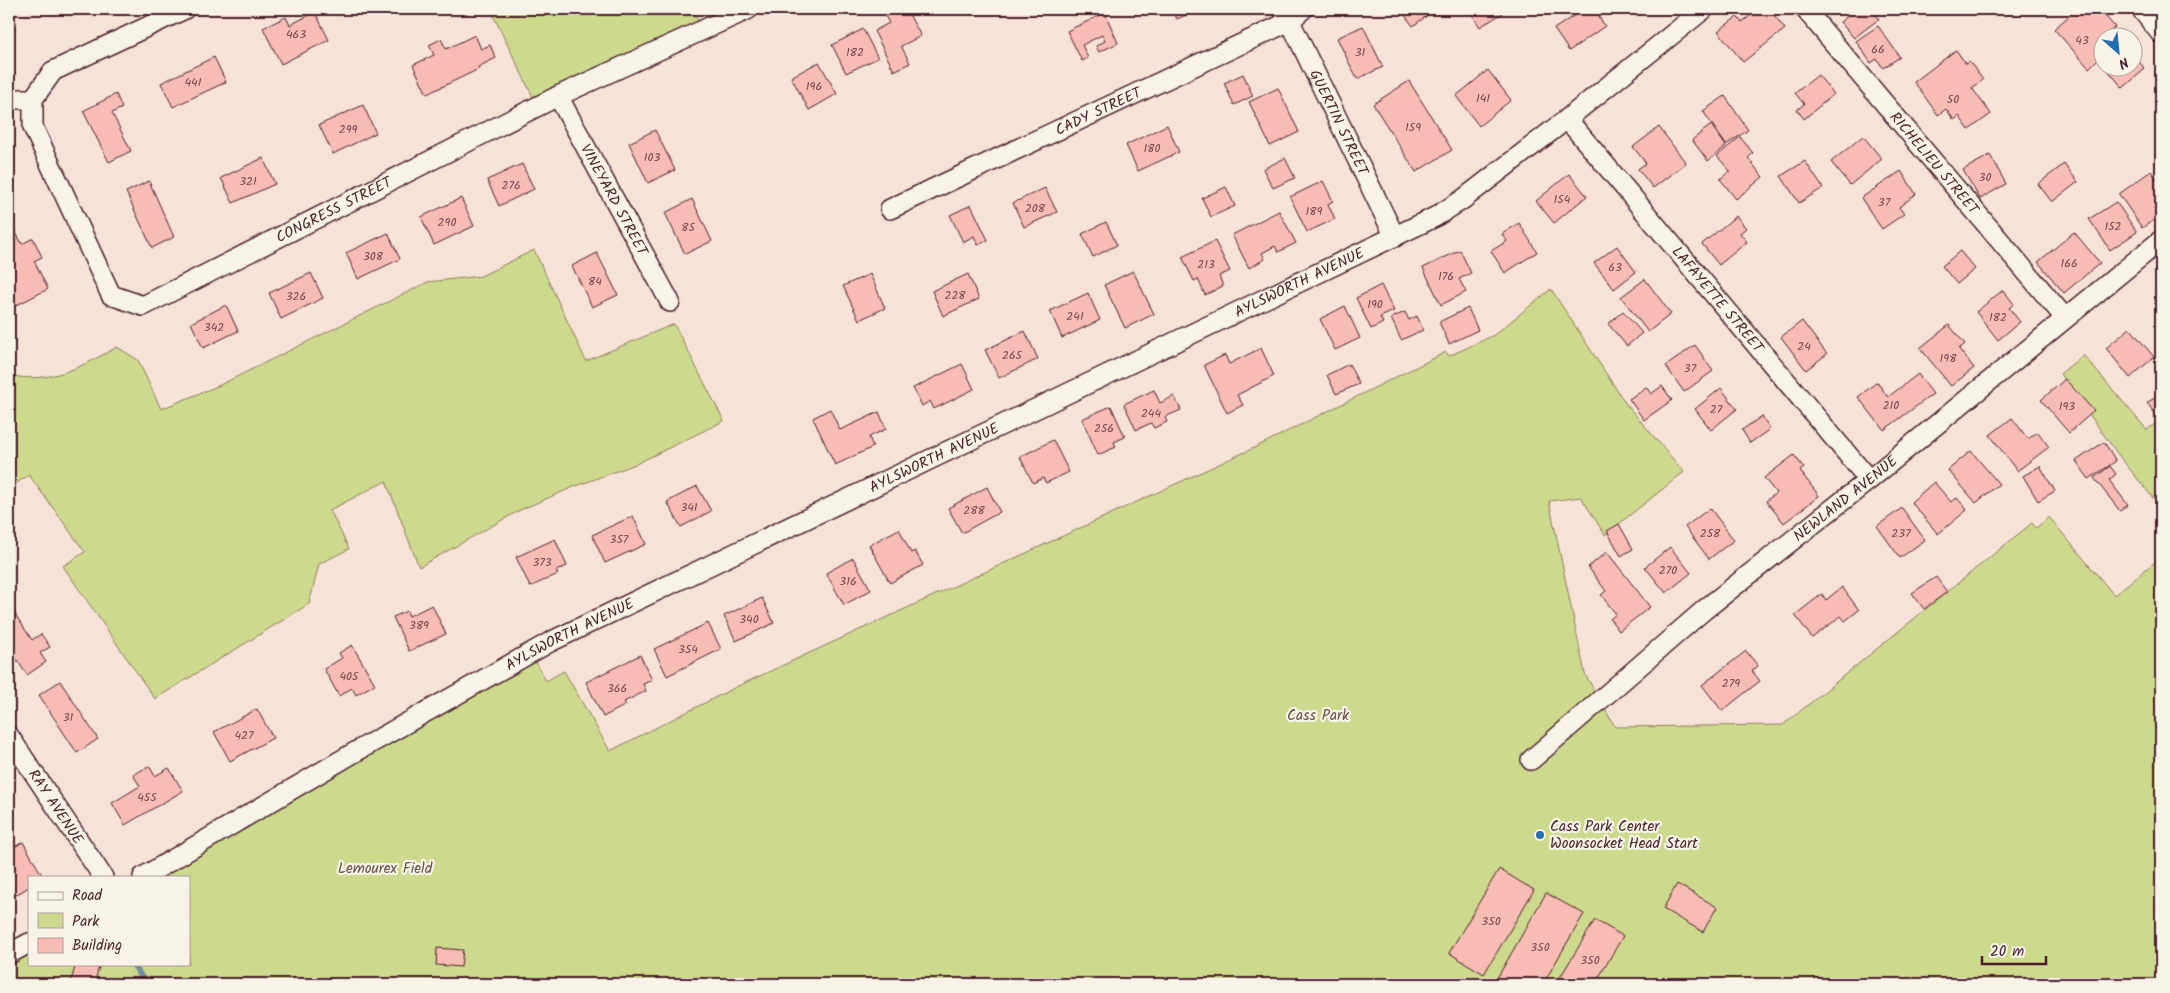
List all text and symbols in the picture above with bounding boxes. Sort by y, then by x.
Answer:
house number: 463 [286,25,306,44]
north arrow [2092,28,2142,78]
house number: 43 [2075,31,2089,50]
house number: 66 [1871,40,1885,59]
house number: 182 [846,43,864,62]
house number: 31 [1355,43,1366,62]
text: N [2114,51,2132,75]
street label: GUERTIN STREET [1302,66,1375,181]
house number: 441 [185,73,202,92]
house number: 196 [806,77,822,96]
street label: CADY STREET [1051,81,1147,143]
house number: 141 [1476,89,1490,108]
house number: 50 [1947,90,1959,109]
street label: RICHELIEU STREET [1883,107,1985,222]
house number: 159 [1405,118,1421,137]
house number: 299 [339,120,357,139]
house number: 180 [1144,139,1161,158]
street label: VINEYARD STREET [573,140,655,262]
house number: 103 [644,148,660,167]
house number: 30 [1979,168,1991,187]
street label: CONGRESS STREET [272,170,398,250]
house number: 321 [239,172,257,191]
house number: 276 [501,176,521,195]
house number: 154 [1554,190,1571,209]
house number: 37 [1878,193,1891,212]
house number: 208 [1025,199,1046,218]
house number: 189 [1306,202,1323,221]
house number: 290 [438,213,456,232]
house number: 152 [2104,217,2122,236]
house number: 85 [681,218,696,237]
street label: AYLSWORTH AVENUE [1231,241,1370,325]
street label: LAFAYETTE STREET [1665,241,1770,360]
house number: 308 [363,247,384,266]
house number: 166 [2060,254,2078,273]
house number: 213 [1197,255,1215,274]
house number: 63 [1608,258,1622,277]
house number: 176 [1438,267,1454,286]
house number: 84 [588,272,602,291]
house number: 228 [944,286,966,305]
house number: 326 [286,287,306,306]
house number: 190 [1367,295,1383,314]
house number: 241 [1066,307,1084,326]
house number: 182 [1989,308,2007,327]
house number: 342 [204,318,224,337]
house number: 24 [1797,337,1811,356]
house number: 265 [1002,346,1024,365]
house number: 198 [1940,349,1957,368]
house number: 37 [1684,359,1697,378]
house number: 210 [1883,396,1899,415]
house number: 193 [2059,397,2075,416]
house number: 27 [1710,400,1723,419]
house number: 244 [1141,404,1161,423]
street label: AYLSWORTH AVENUE [865,416,1005,500]
house number: 256 [1094,419,1114,438]
street label: NEWLAND AVENUE [1788,449,1904,548]
house number: 341 [680,498,698,517]
house number: 288 [963,501,985,520]
house number: 258 [1700,524,1721,543]
house number: 237 [1891,524,1911,543]
house number: 357 [610,530,629,549]
house number: 373 [532,553,552,572]
house number: 270 [1659,561,1677,580]
house number: 316 [839,572,857,591]
street label: AYLSWORTH AVENUE [501,592,639,678]
house number: 340 [739,610,759,629]
house number: 389 [409,616,429,635]
house number: 354 [678,640,698,659]
house number: 405 [339,667,360,686]
house number: 279 [1722,674,1740,693]
house number: 366 [607,679,627,698]
park label: Cass Park [1287,704,1350,728]
house number: 31 [63,708,74,727]
house number: 427 [234,726,254,745]
street label: RAY AVENUE [21,765,90,851]
house number: 455 [137,788,158,807]
place label: Cass Park Center Woonsocket Head Start [1550,815,1698,856]
marker: Cass Park Center Woonsocket Head Start [1534,829,1546,841]
park label: Lemourex Field [338,857,433,881]
legend [28,876,190,966]
text: Road [72,884,103,908]
text: Park [72,910,100,934]
house number: 350 [1481,912,1501,931]
scale bar [1982,933,2046,965]
text: Building [72,934,122,958]
house number: 350 [1530,938,1550,957]
text: 20 m [1990,940,2024,964]
house number: 350 [1580,951,1600,970]

